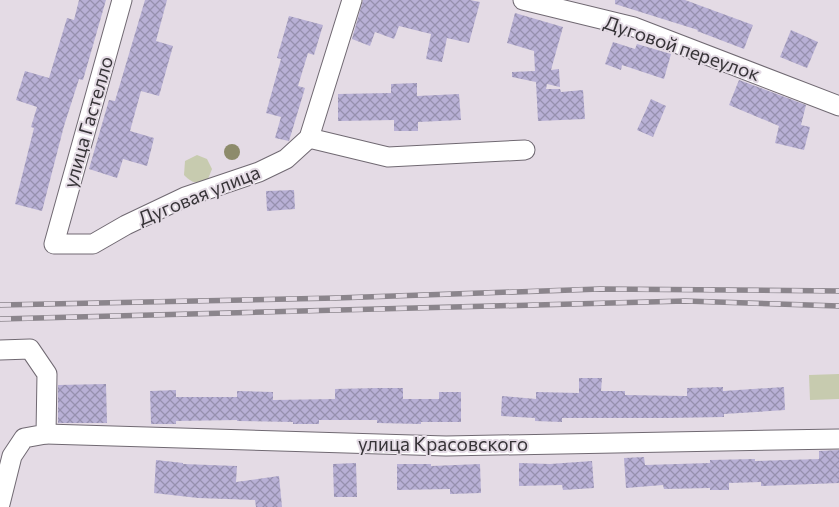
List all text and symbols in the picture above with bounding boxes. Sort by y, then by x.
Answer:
street label: Дуговой переулок [601,10,763,85]
street label: улица Гастелло [58,53,117,190]
street label: Дуговая улица [134,160,263,229]
street label: улица Красовского [358,432,528,455]

